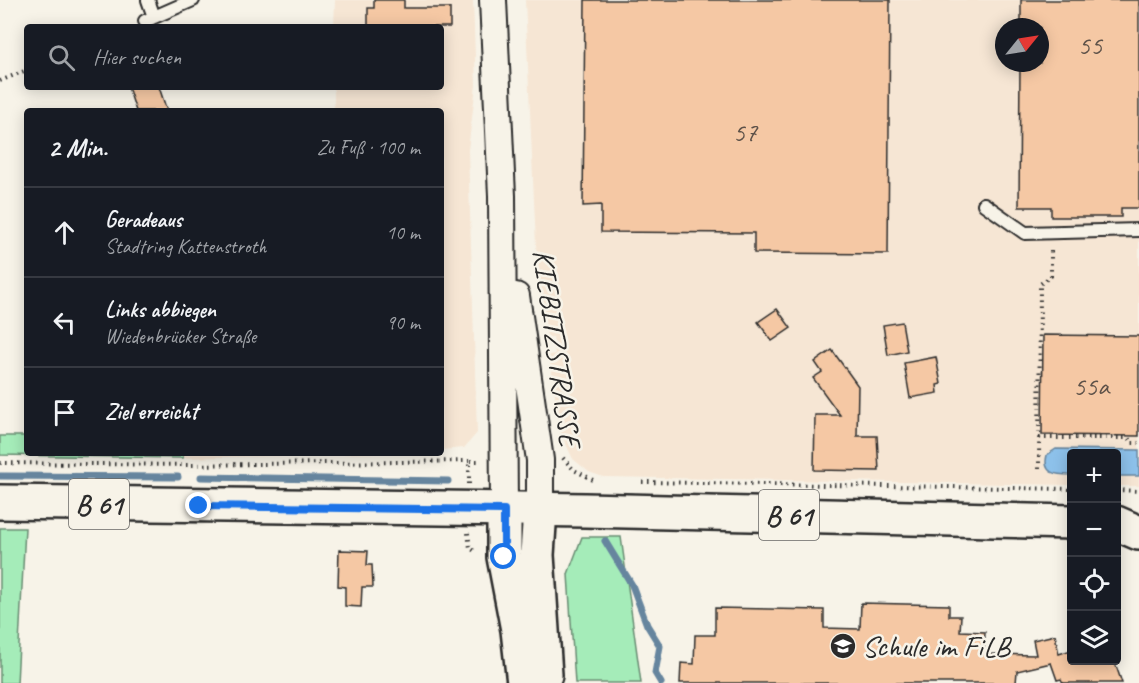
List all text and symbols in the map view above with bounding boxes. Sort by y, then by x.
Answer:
north arrow [995,18,1049,72]
search box [24,24,444,90]
house number: 55 [1078,28,1104,62]
icon: search [45,41,78,74]
text: Hier suchen [93,43,181,71]
house number: 57 [733,115,759,149]
text: 2 Min. [48,131,107,164]
text: Zu Fuß · 100 m [317,135,420,160]
text: Geradeaus [105,206,182,234]
icon: ahead [48,216,81,249]
text: 10 m [386,220,420,245]
text: Stadtring Kattenstroth [105,234,266,259]
street label: KIEBITZSTRASSE [524,247,590,452]
text: Links abbiegen [105,296,216,324]
icon: left [48,306,81,339]
text: 90 m [386,310,420,335]
text: Wiedenbrücker Straße [105,324,256,349]
house number: 55a [1073,369,1111,403]
icon: arrive [48,396,81,429]
text: Ziel erreicht [105,398,198,426]
map controls [1067,449,1121,665]
button: + [1067,449,1121,503]
road number: B 61 [69,479,129,529]
road number: B 61 [759,490,819,540]
route end [185,492,211,518]
button: − [1067,503,1121,557]
route start [490,543,516,569]
button: locate [1067,557,1121,611]
button: layers [1067,611,1121,665]
place label: Schule im FiLB [862,627,1013,665]
school or university icon: Schule im FiLB [828,631,858,661]

